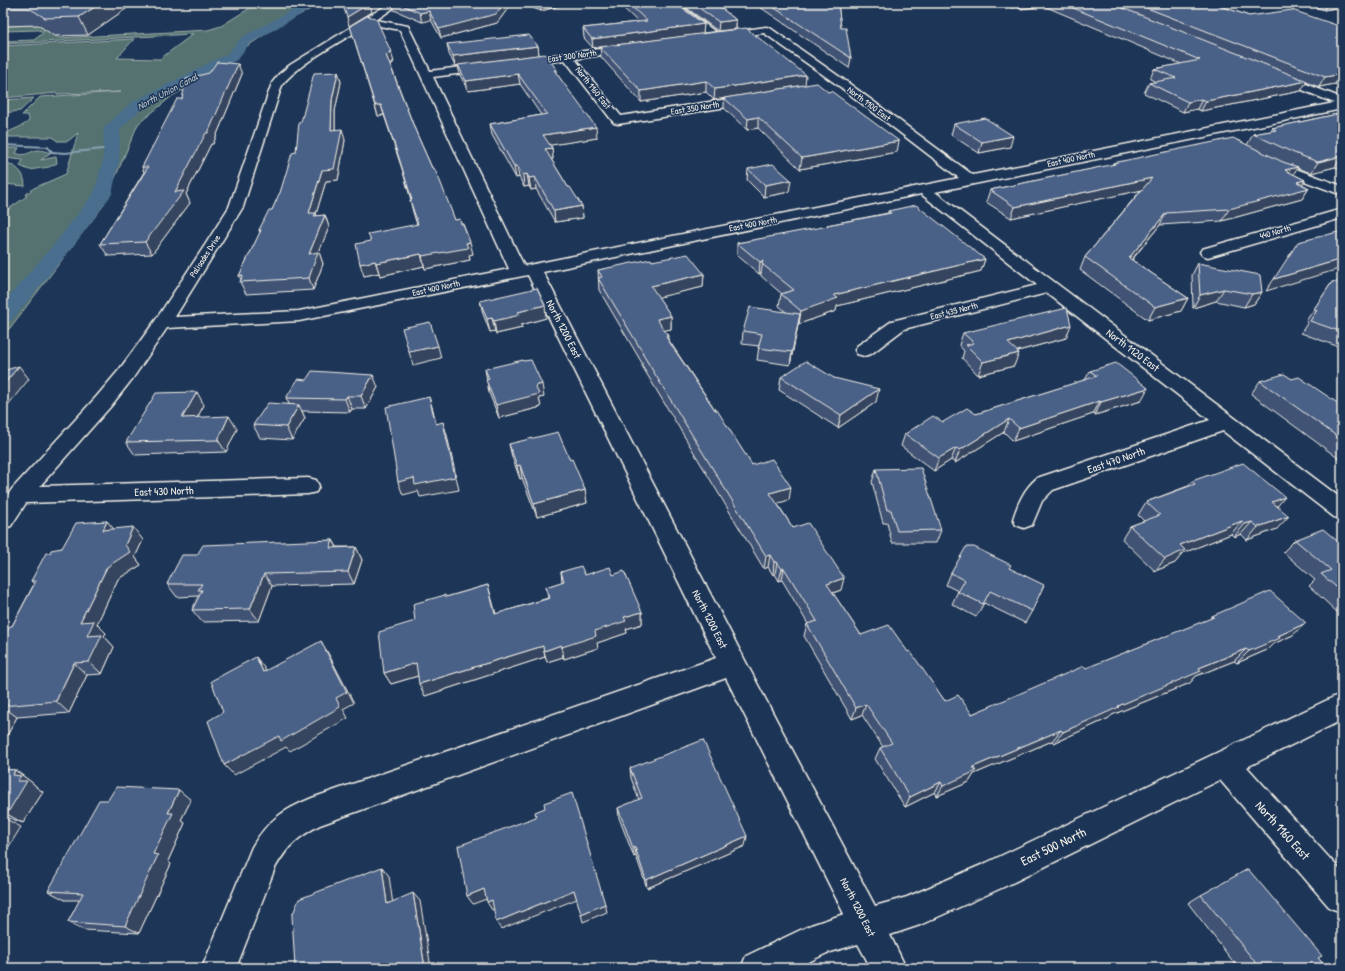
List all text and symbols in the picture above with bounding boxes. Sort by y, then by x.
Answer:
street label: East 300 North [547,47,597,65]
street label: North 1160 East [573,64,614,113]
water label: North Union Canal [135,69,201,113]
street label: North 1100 East [845,84,894,125]
street label: East 350 North [670,98,720,118]
street label: East 400 North [1046,148,1096,170]
street label: East 400 North [728,213,778,235]
street label: 440 North [1258,222,1292,242]
street label: Palisades Drive [187,232,224,280]
street label: East 400 North [411,277,461,299]
street label: North 1200 East [543,297,585,361]
street label: East 435 North [929,299,979,323]
street label: North 1120 East [1104,325,1163,375]
street label: East 470 North [1086,444,1147,476]
street label: East 430 North [134,483,194,499]
street label: North 1200 East [689,587,731,651]
street label: North 1160 East [1252,797,1315,864]
street label: East 500 North [1017,822,1089,870]
street label: North 1200 East [837,875,879,939]

